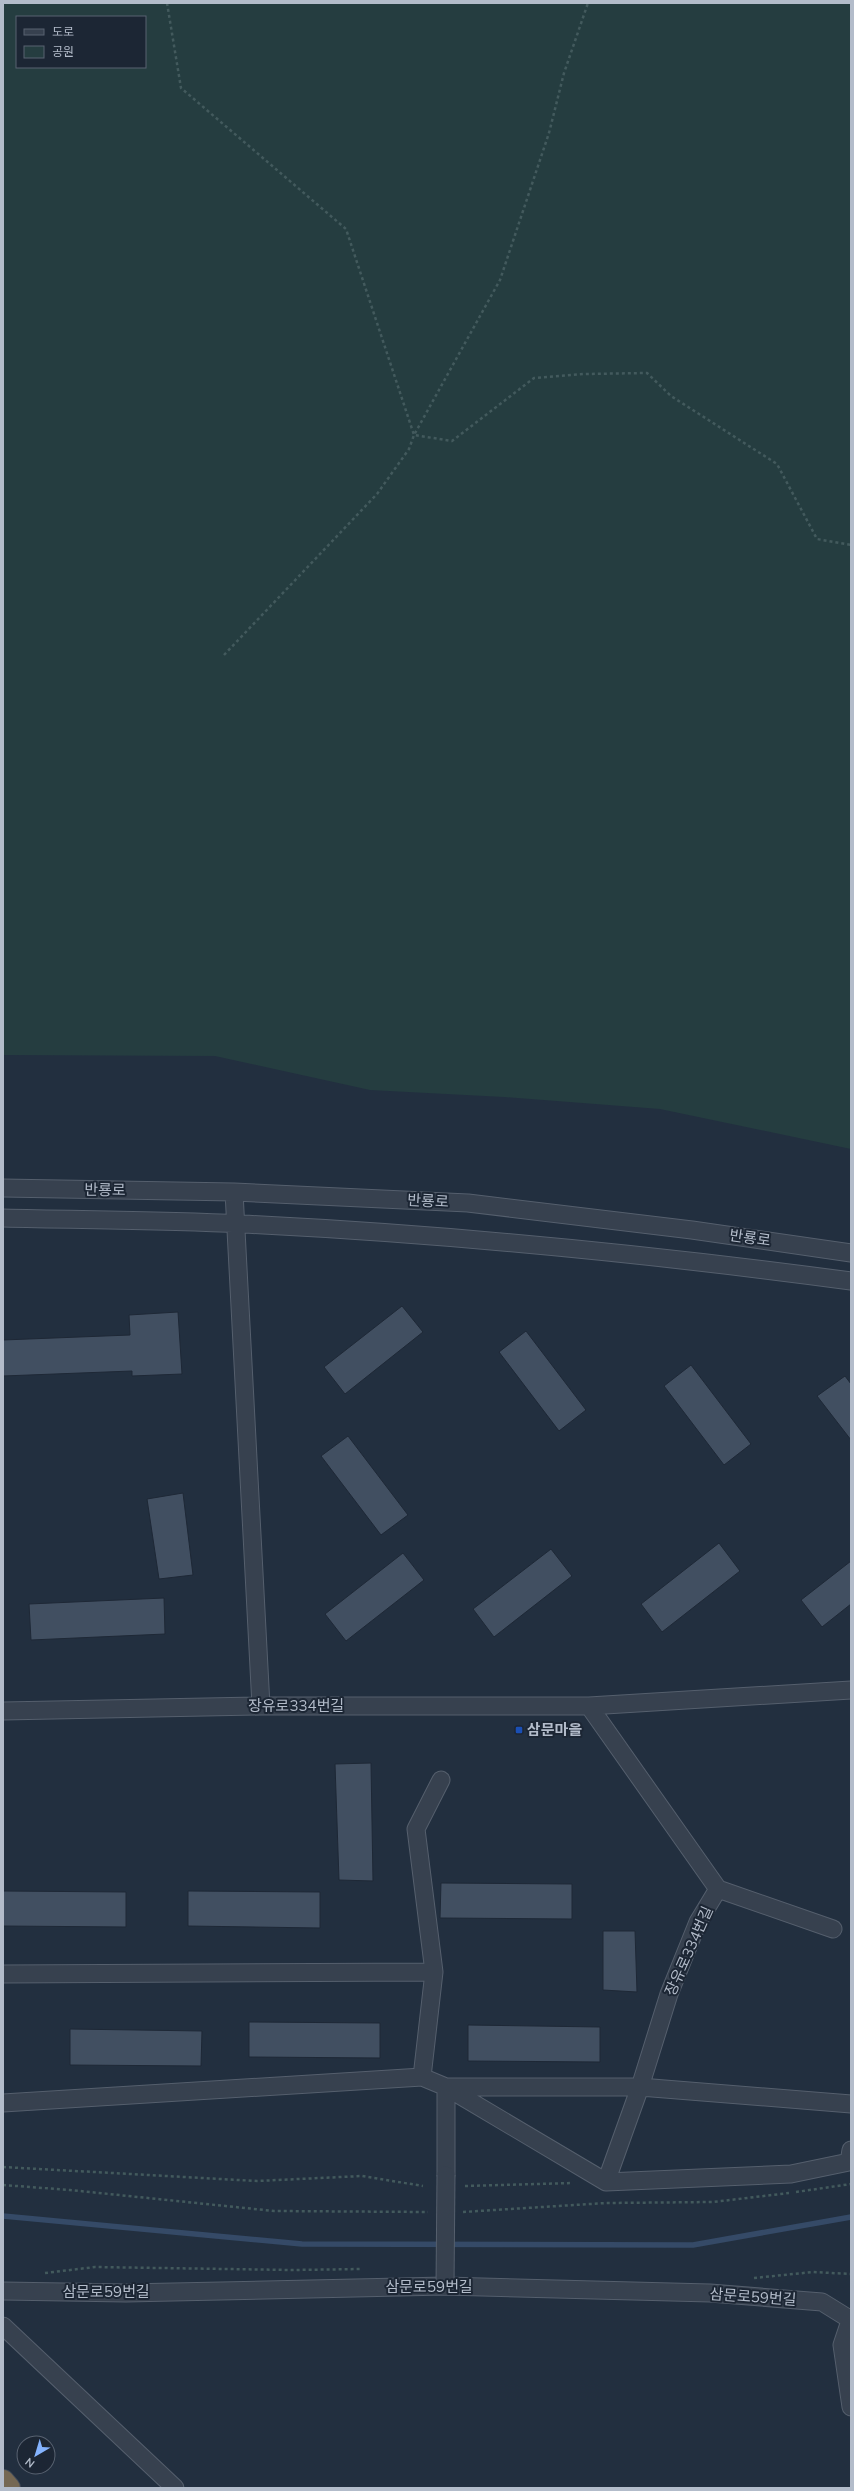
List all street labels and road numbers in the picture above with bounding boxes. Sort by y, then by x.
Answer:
street label: 반룡로 [84,1180,126,1199]
street label: 반룡로 [407,1190,449,1211]
street label: 반룡로 [728,1225,772,1250]
street label: 장유로334번길 [248,1696,344,1715]
street label: 장유로334번길 [660,1903,717,1999]
street label: 삼문로59번길 [385,2277,473,2296]
street label: 삼문로59번길 [62,2282,150,2301]
street label: 삼문로59번길 [709,2284,797,2309]

